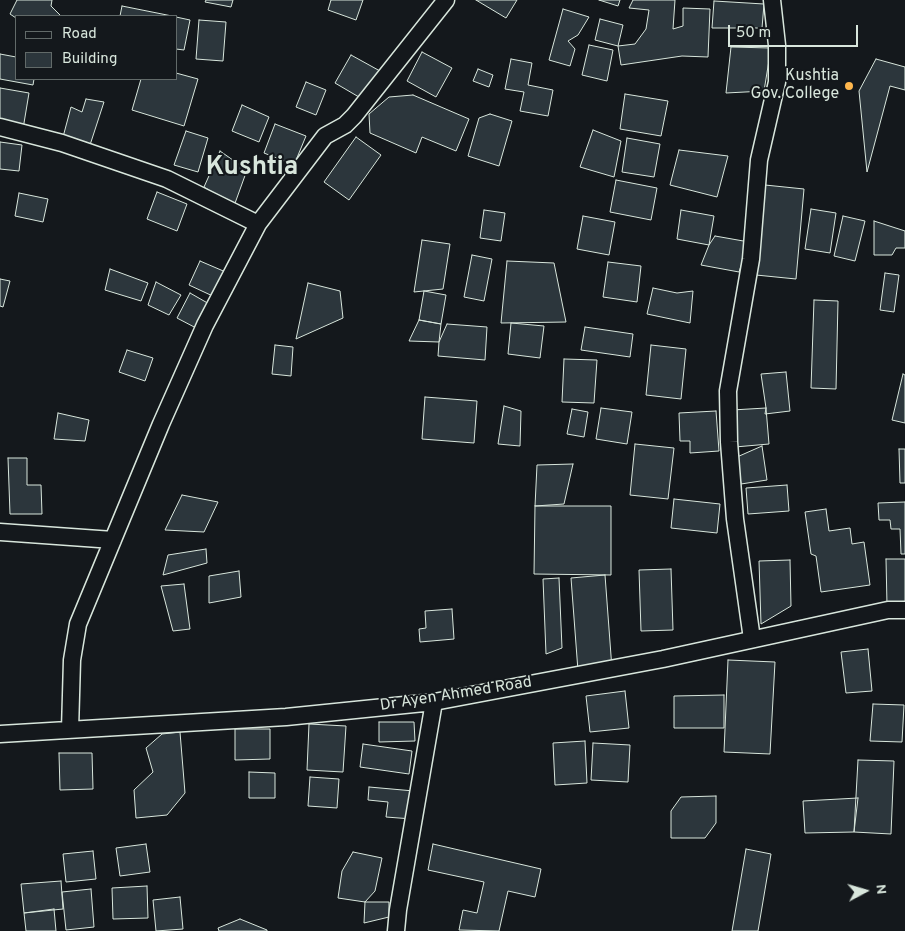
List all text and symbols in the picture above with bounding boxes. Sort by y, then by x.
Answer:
legend [15,15,178,80]
scale bar [730,15,860,47]
text: 50 m [736,24,771,43]
text: Road [62,25,97,44]
text: Building [62,50,117,69]
place label: Kushtia Gov. College [750,67,839,105]
marker: Kushtia Gov. College [843,80,855,92]
district label: Kushtia [206,153,298,185]
street label: Dr Ayen Ahmed Road [379,674,533,716]
north arrow [840,866,890,916]
text: N [871,883,889,895]

